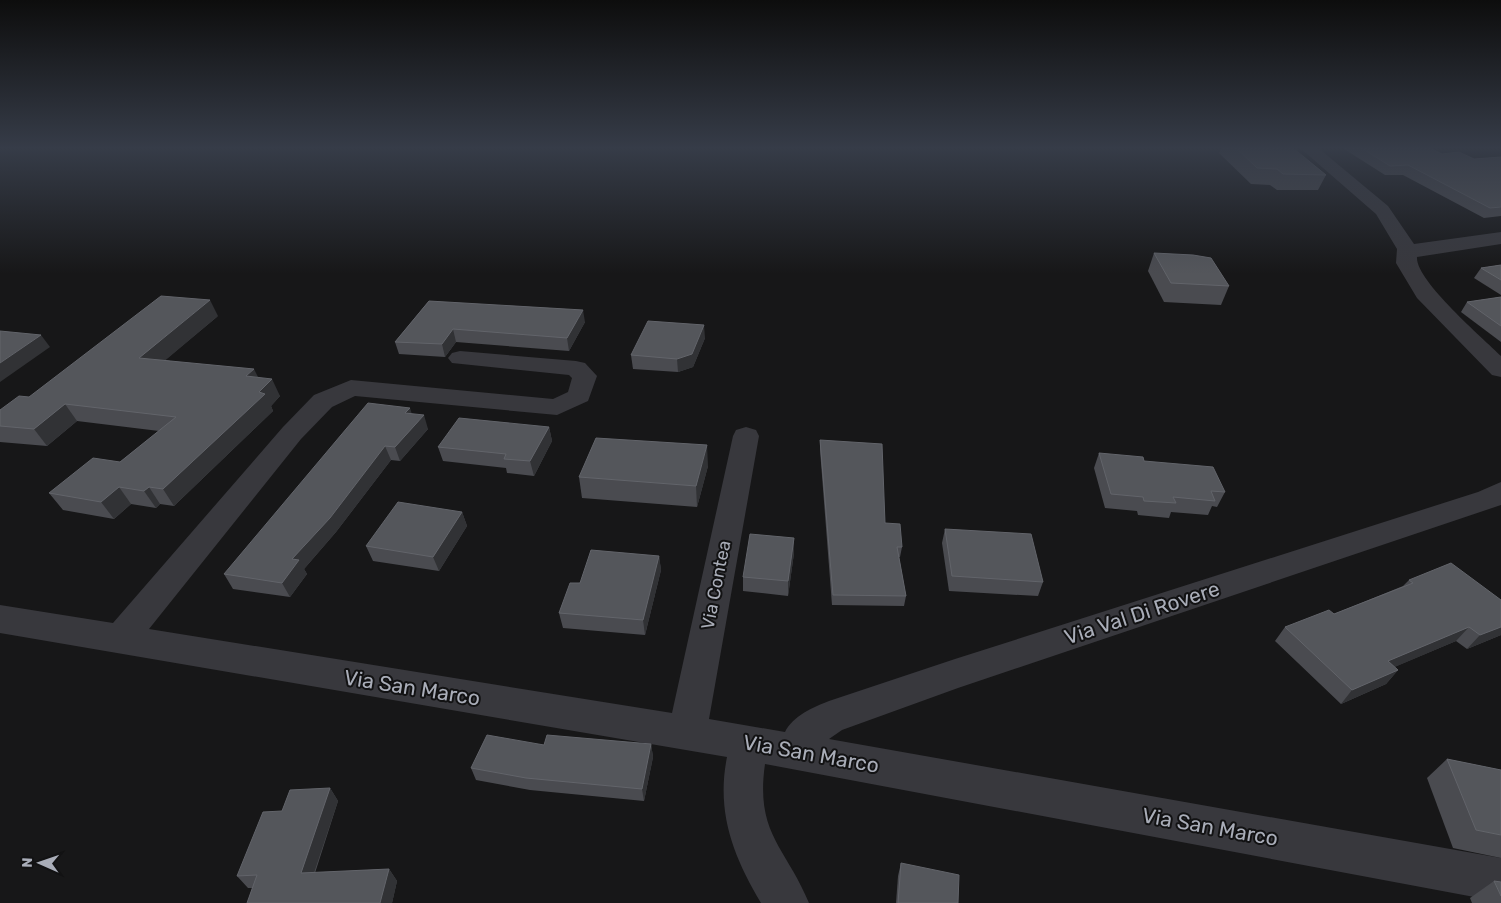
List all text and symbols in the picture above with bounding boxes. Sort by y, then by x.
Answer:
street label: Via Contea [697,538,735,632]
street label: Via Val Di Rovere [1061,576,1223,649]
street label: Via San Marco [342,664,482,711]
street label: Via San Marco [741,729,881,778]
street label: Via San Marco [1140,802,1280,851]
north arrow [15,838,65,888]
text: N [19,857,36,868]

